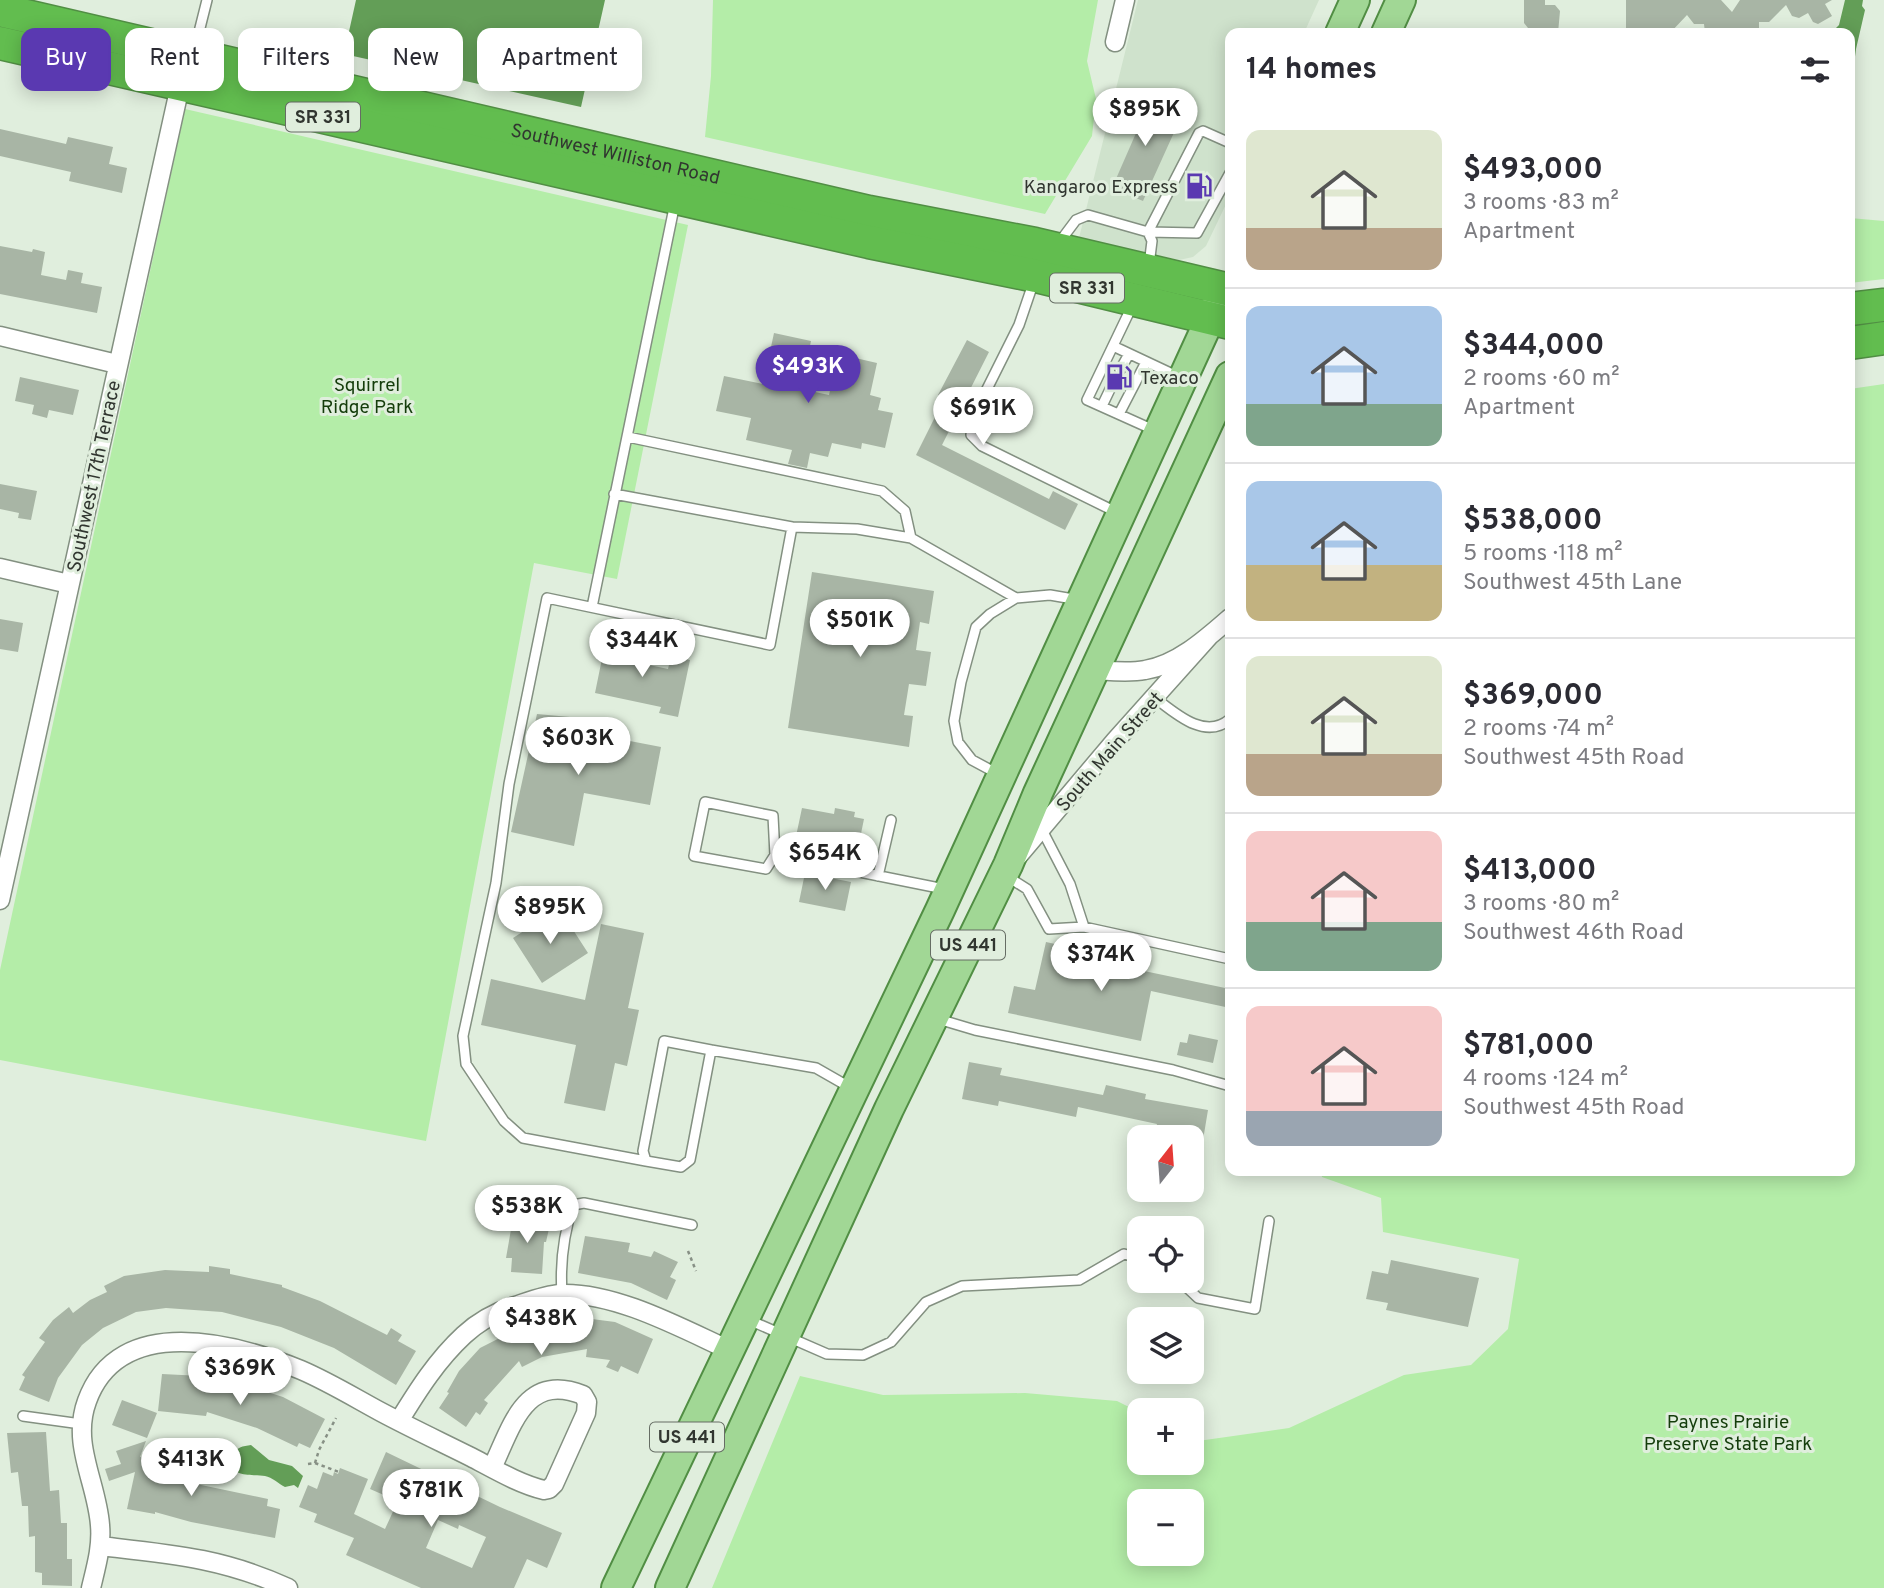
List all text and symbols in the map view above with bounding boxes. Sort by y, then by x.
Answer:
chip: Buy [21,28,111,91]
chip: Rent [125,28,224,91]
chip: Filters [238,28,354,91]
chip: New [368,28,463,91]
chip: Apartment [477,28,642,91]
icon: filters [1796,51,1834,89]
text: 14 homes [1246,52,1377,89]
pin: $895K [1096,88,1194,148]
text: $895K [1109,96,1181,125]
road number: SR 331 [286,103,360,132]
street label: Southwest Williston Road [508,119,722,191]
text: $493,000 [1463,152,1603,189]
icon: home [1302,158,1386,242]
fuel station icon: Kangaroo Express [1184,171,1214,201]
place label: Kangaroo Express [1024,176,1178,200]
text: 3 rooms · 83 m² [1463,189,1619,218]
text: Apartment [1463,218,1575,247]
road number: SR 331 [1050,274,1124,302]
text: $344,000 [1463,328,1604,365]
icon: home [1302,334,1386,418]
pin: $493K [759,346,857,405]
text: $493K [772,353,844,382]
fuel station icon: Texaco [1104,362,1134,392]
text: 2 rooms · 60 m² [1463,365,1620,394]
place label: Texaco [1140,367,1199,391]
park label: Squirrel Ridge Park [321,374,413,420]
street label: Southwest 17th Terrace [63,378,127,574]
pin: $691K [934,388,1032,447]
text: Apartment [1463,394,1575,423]
text: $691K [949,395,1017,424]
text: $538,000 [1463,503,1602,540]
icon: home [1302,509,1386,593]
text: 5 rooms · 118 m² [1463,540,1622,569]
text: Southwest 45th Lane [1463,569,1682,598]
pin: $501K [811,600,909,659]
text: $501K [826,607,894,636]
pin: $344K [593,620,691,679]
text: $344K [605,627,679,656]
text: $369,000 [1463,678,1603,715]
icon: home [1302,684,1386,768]
street label: South Main Street [1052,687,1169,817]
text: 2 rooms · 74 m² [1463,715,1614,744]
pin: $603K [529,718,627,777]
text: $603K [541,725,615,754]
text: Southwest 45th Road [1463,744,1685,773]
pin: $654K [776,832,874,892]
text: $654K [788,840,862,869]
text: $413,000 [1463,853,1597,890]
icon: home [1302,859,1386,943]
pin: $895K [501,886,599,946]
text: 3 rooms · 80 m² [1463,890,1619,919]
text: $895K [514,894,586,923]
text: Southwest 46th Road [1463,919,1684,948]
road number: US 441 [931,930,1005,960]
pin: $374K [1052,934,1150,993]
text: $374K [1067,941,1135,970]
text: $781,000 [1463,1028,1594,1065]
icon: home [1302,1034,1386,1118]
text: 4 rooms · 124 m² [1463,1065,1628,1094]
text: Southwest 45th Road [1463,1094,1685,1123]
north arrow [1127,1125,1204,1202]
map controls [1127,1125,1204,1566]
pin: $538K [478,1186,576,1245]
text: $538K [491,1193,563,1222]
button: locate [1127,1216,1204,1293]
pin: $438K [492,1298,590,1357]
text: $438K [504,1305,578,1334]
button: layers [1127,1307,1204,1384]
pin: $369K [191,1348,289,1407]
text: $369K [204,1355,276,1384]
button: + [1127,1398,1204,1475]
park label: Paynes Prairie Preserve State Park [1644,1411,1812,1457]
road number: US 441 [650,1422,724,1452]
pin: $413K [142,1438,240,1498]
text: $413K [157,1446,225,1475]
pin: $781K [382,1470,480,1529]
text: $781K [398,1477,464,1506]
button: − [1127,1489,1204,1566]

